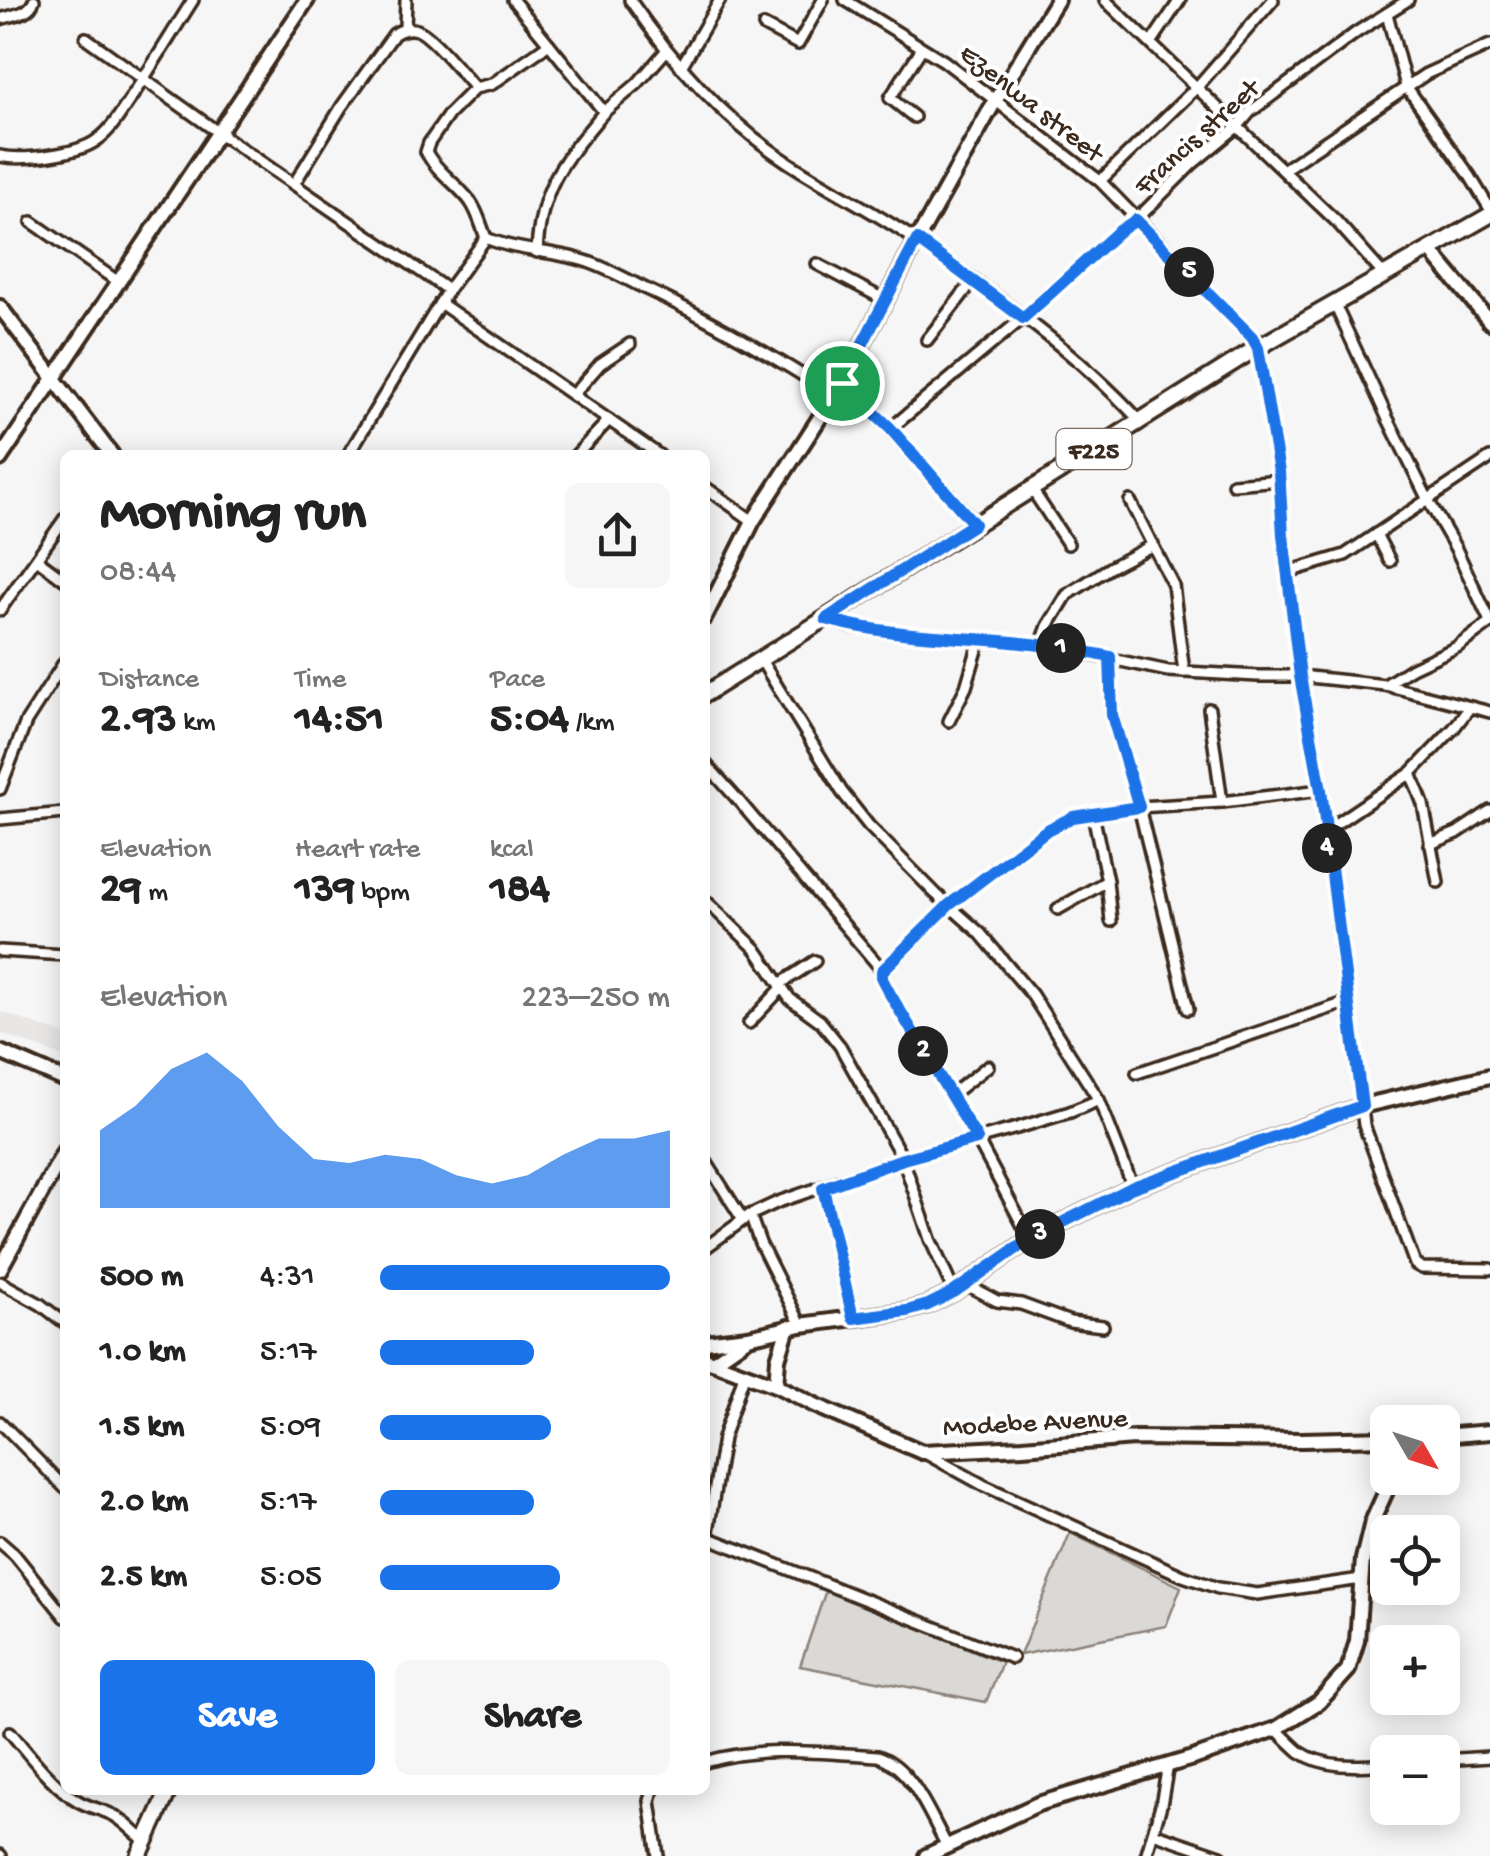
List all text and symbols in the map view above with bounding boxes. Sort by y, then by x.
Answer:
street label: Ezenwa street [952,38,1111,173]
street label: Francis street [1128,72,1270,204]
pin: 5 [1164,247,1214,297]
text: 5 [1182,255,1196,288]
pin [800,341,885,426]
icon: arrive [815,356,870,411]
road number: F225 [1056,429,1132,469]
button: share [565,483,670,588]
text: Morning run [100,484,366,548]
text: 08:44 [100,554,176,592]
pin: 1 [1036,623,1086,673]
text: 1 [1055,631,1067,664]
text: Distance [100,664,199,697]
text: Time [295,664,346,697]
text: Pace [490,664,545,697]
text: 2.93 [100,697,177,746]
text: 14:51 [295,697,384,746]
text: 5:04 [490,697,569,746]
text: km [177,707,216,740]
text: /km [569,707,615,740]
pin: 4 [1302,823,1352,873]
text: 4 [1320,831,1334,864]
text: Elevation [100,834,211,867]
text: Heart rate [295,834,420,867]
text: kcal [490,834,534,867]
text: 29 [100,867,142,916]
text: 139 [295,867,355,916]
text: 184 [490,867,550,916]
text: m [142,877,168,910]
text: bpm [355,877,410,910]
text: Elevation [100,980,227,1018]
text: 223–250 m [521,980,670,1018]
pin: 2 [898,1026,948,1076]
text: 2 [916,1034,930,1067]
pin: 3 [1015,1209,1065,1259]
text: 3 [1033,1217,1047,1250]
text: 500 m [100,1259,183,1297]
text: 4:31 [260,1259,315,1297]
text: 1.0 km [100,1334,186,1372]
text: 5:17 [260,1334,316,1372]
street label: Modebe Avenue [942,1403,1129,1446]
north arrow [1370,1405,1460,1495]
map controls [1370,1405,1460,1825]
text: 1.5 km [100,1409,184,1447]
text: 5:09 [260,1409,321,1447]
text: 2.0 km [100,1484,188,1522]
text: 5:17 [260,1484,316,1522]
button: locate [1370,1515,1460,1605]
text: 2.5 km [100,1559,187,1597]
text: 5:05 [260,1559,322,1597]
button: + [1370,1625,1460,1715]
button: Save [100,1660,375,1775]
button: Share [395,1660,670,1775]
button: − [1370,1735,1460,1825]

